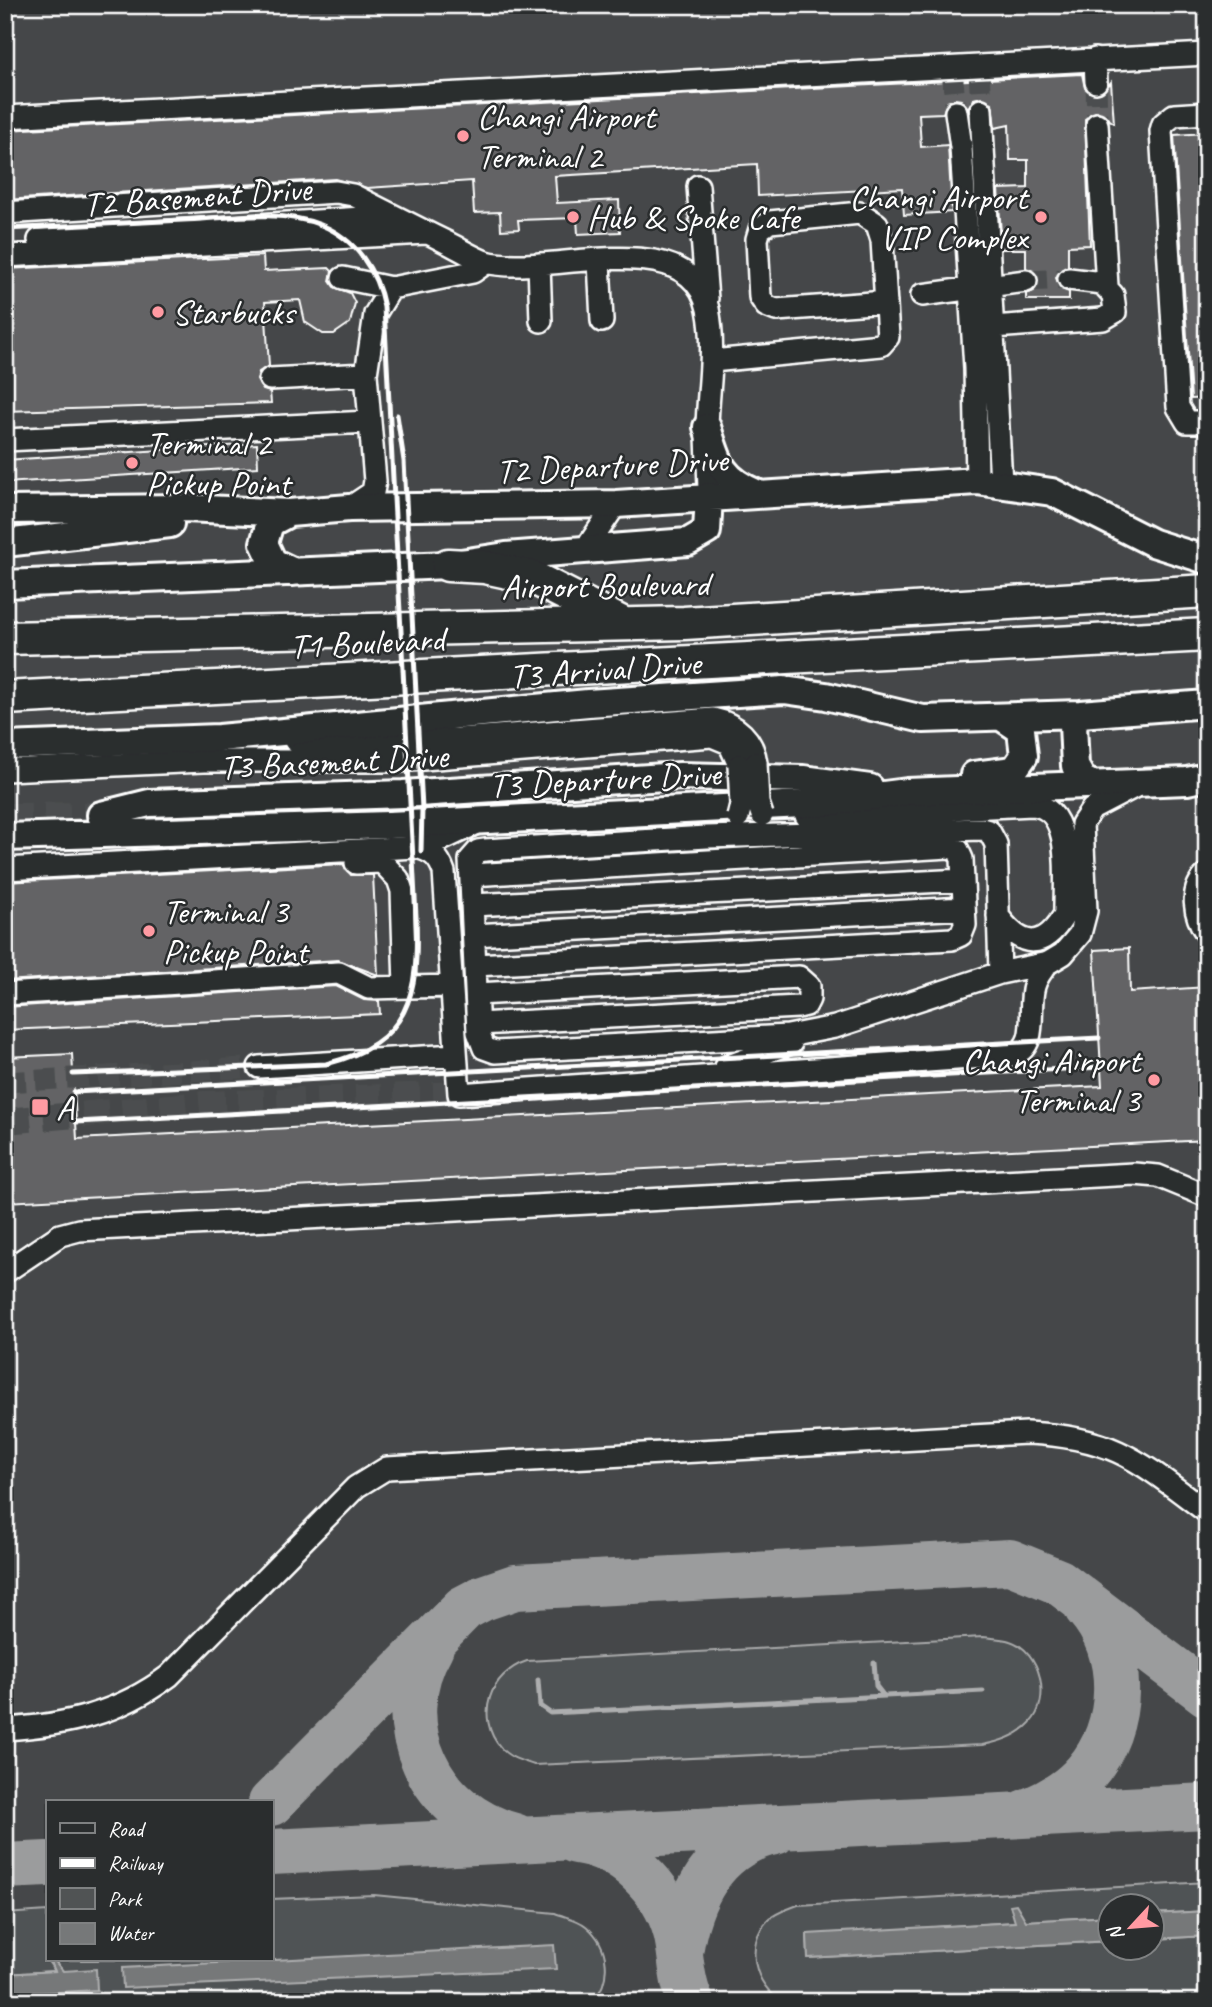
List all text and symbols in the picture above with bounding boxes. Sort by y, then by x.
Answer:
place label: Changi Airport Terminal 2 [477,94,658,179]
marker: Changi Airport Terminal 2 [455,128,471,144]
street label: T2 Basement Drive [82,166,315,227]
place label: Changi Airport VIP Complex [849,175,1030,260]
place label: Hub & Spoke Cafe [587,195,802,240]
marker: Hub & Spoke Cafe [565,209,581,225]
marker: Changi Airport VIP Complex [1033,209,1049,225]
place label: Starbucks [172,290,298,335]
marker: Starbucks [150,304,166,320]
place label: Terminal 2 Pickup Point [146,421,294,506]
street label: T2 Departure Drive [495,437,731,494]
marker: Terminal 2 Pickup Point [124,455,140,471]
street label: Airport Boulevard [501,561,715,610]
street label: T1 Boulevard [289,616,450,669]
street label: T3 Arrival Drive [508,640,705,699]
street label: T3 Basement Drive [219,733,452,790]
street label: T3 Departure Drive [488,751,724,808]
place label: Terminal 3 Pickup Point [163,889,311,974]
marker: Terminal 3 Pickup Point [141,923,157,939]
place label: Changi Airport Terminal 3 [962,1038,1143,1123]
marker: Changi Airport Terminal 3 [1146,1072,1162,1088]
place label: A [56,1085,75,1130]
marker: A [30,1097,50,1117]
legend [46,1800,273,1962]
text: Road [108,1816,147,1842]
text: Railway [108,1850,164,1876]
text: Park [108,1886,143,1912]
north arrow [1096,1892,1166,1962]
text: Water [108,1920,155,1946]
text: N [1102,1921,1130,1945]

